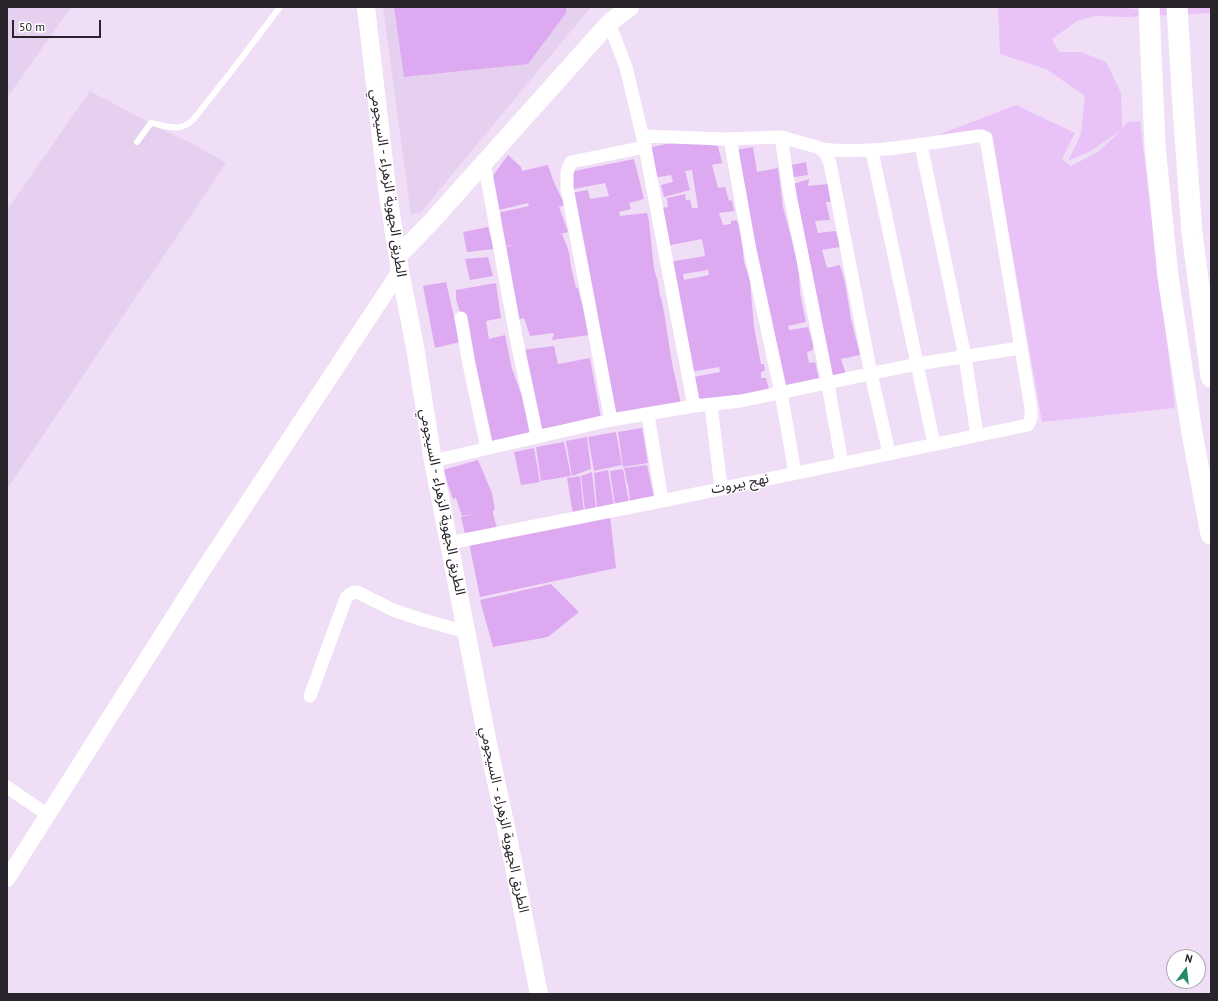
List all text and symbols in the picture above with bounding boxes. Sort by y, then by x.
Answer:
scale bar [14,12,103,38]
text: 50 m [19,19,45,34]
street label: الطريق الجهوية الزهراء - السيجومي [366,88,410,278]
street label: الطريق الجهوية الزهراء - السيجومي [416,407,468,597]
street label: نهج بيروت [710,470,770,498]
street label: الطريق الجهوية الزهراء - السيجومي [476,725,532,915]
north arrow [1166,949,1206,989]
text: N [1184,951,1194,966]

